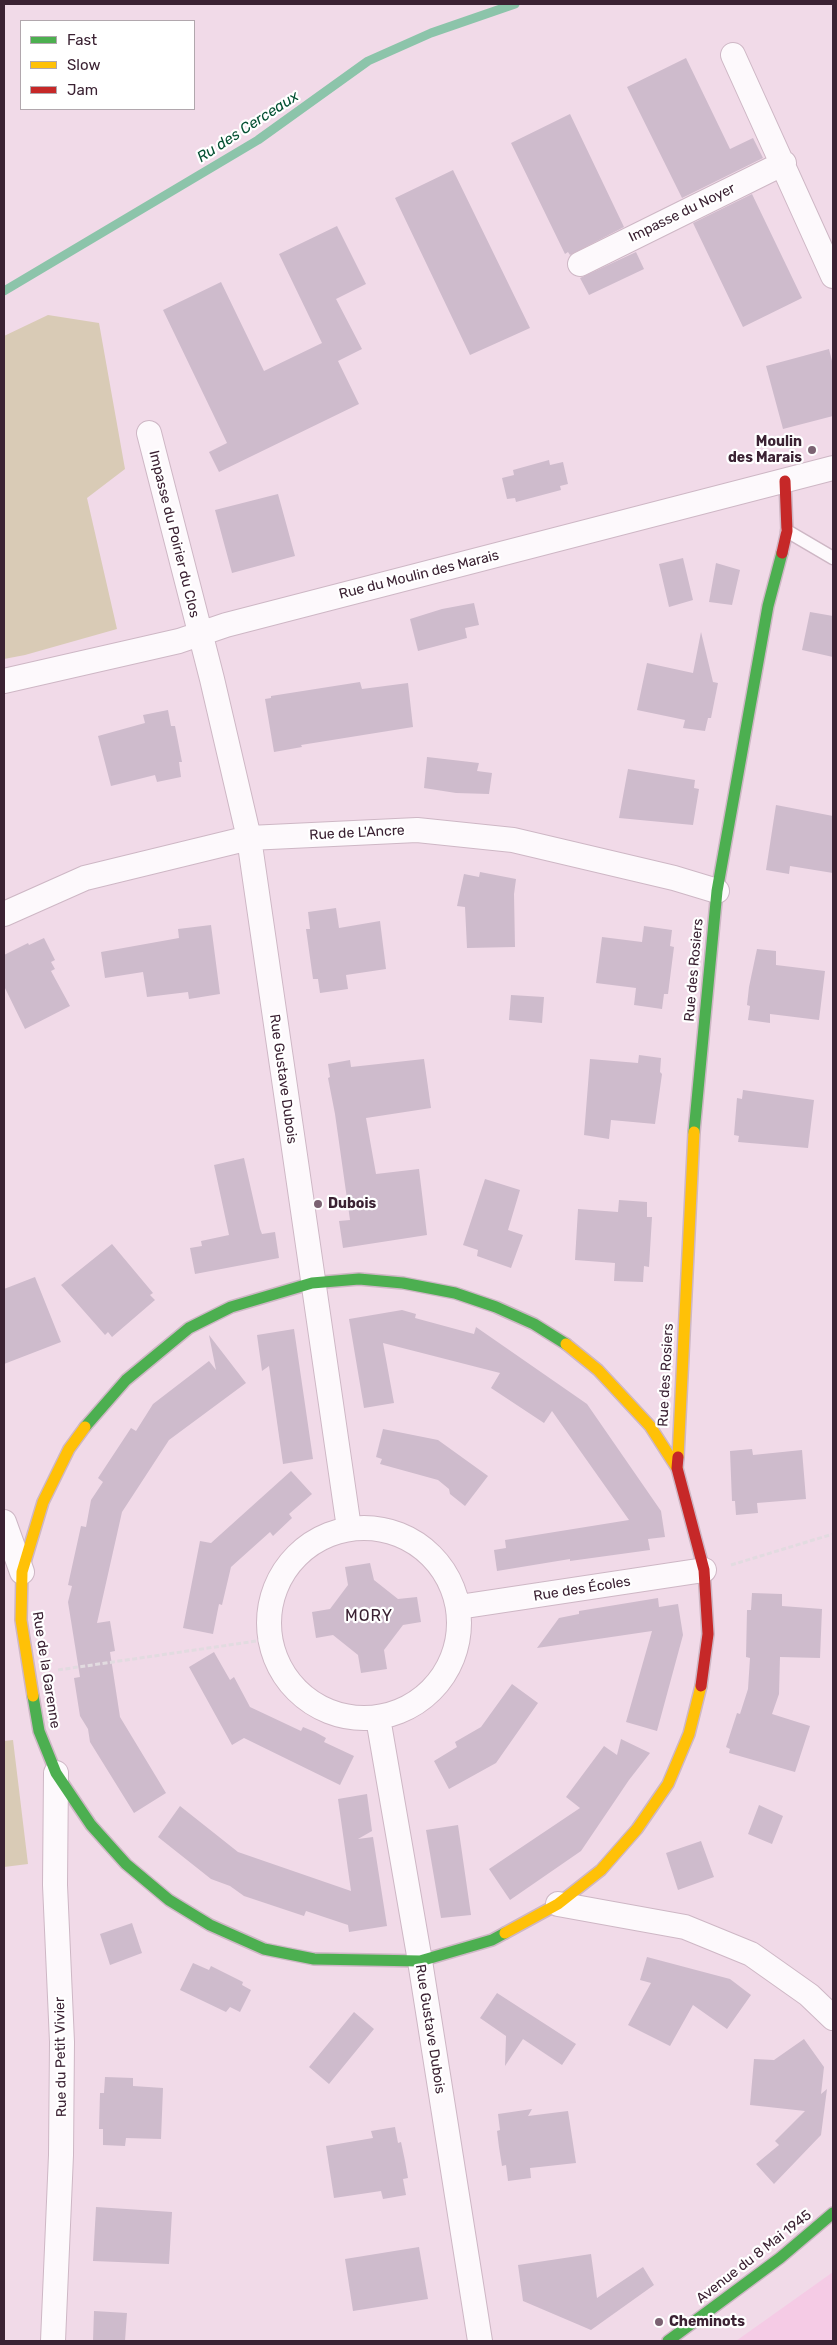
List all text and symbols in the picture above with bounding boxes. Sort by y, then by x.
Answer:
legend [20,20,195,110]
text: Fast [67,31,97,49]
text: Slow [67,56,100,74]
text: Jam [67,81,98,99]
water label: Ru des Cerceaux [194,87,302,167]
street label: Impasse du Noyer [626,180,738,246]
place label: Moulin des Marais [728,434,802,467]
marker: Moulin des Marais [806,444,818,456]
street label: Impasse du Poirier du Clos [145,449,203,619]
street label: Rue du Moulin des Marais [337,547,501,603]
street label: Rue de L'Ancre [309,822,405,844]
street label: Rue des Rosiers [681,918,707,1022]
street label: Rue Gustave Dubois [266,1013,300,1145]
place label: Dubois [328,1196,376,1212]
marker: Dubois [312,1198,324,1210]
street label: Rue des Rosiers [655,1323,677,1427]
street label: Rue des Écoles [532,1573,632,1605]
district label: MORY [345,1606,393,1626]
street label: Rue de la Garenne [28,1610,64,1730]
street label: Rue Gustave Dubois [411,1963,449,2095]
street label: Rue du Petit Vivier [52,1997,70,2117]
street label: Avenue du 8 Mai 1945 [693,2207,815,2307]
place label: Cheminots [669,2314,745,2330]
marker: Cheminots [653,2316,665,2328]

